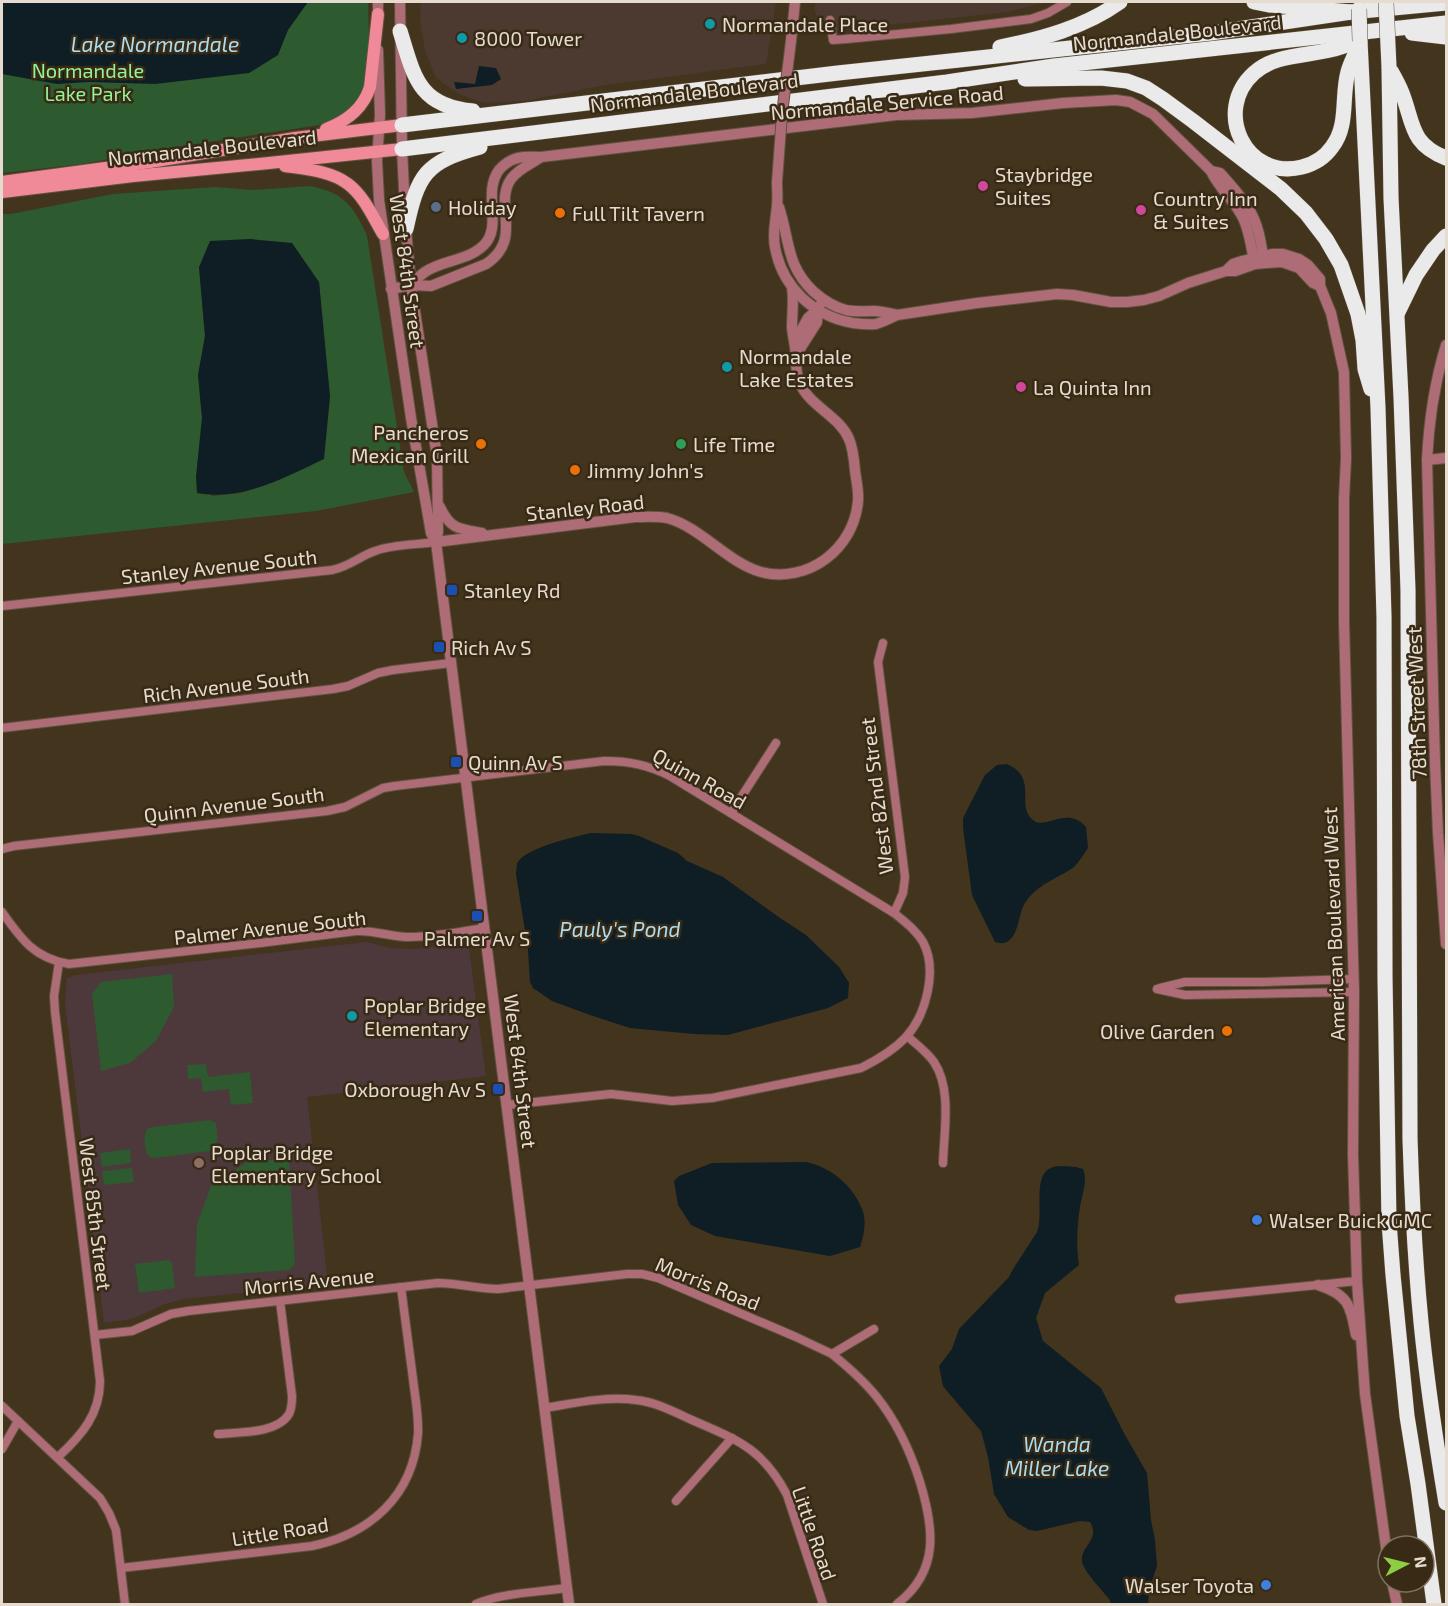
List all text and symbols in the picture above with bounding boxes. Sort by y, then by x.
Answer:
street label: Normandale Boulevard [1071,9,1283,55]
place label: Normandale Place [722,12,888,36]
marker: Normandale Place [703,17,717,31]
place label: 8000 Tower [474,26,582,50]
water label: Lake Normandale [71,31,239,56]
marker: 8000 Tower [455,31,469,45]
park label: Normandale Lake Park [32,58,144,105]
street label: Normandale Boulevard [588,67,800,117]
street label: Normandale Service Road [770,80,1004,124]
street label: Normandale Boulevard [106,124,318,170]
place label: Staybridge Suites [995,162,1093,209]
marker: Staybridge Suites [976,179,990,193]
place label: Country Inn & Suites [1153,186,1258,233]
street label: West 84th Street [385,192,431,350]
place label: Holiday [448,195,517,219]
marker: Holiday [429,200,443,214]
place label: Full Tilt Tavern [572,201,705,225]
marker: Country Inn & Suites [1134,203,1148,217]
marker: Full Tilt Tavern [553,206,567,220]
place label: Normandale Lake Estates [739,344,854,391]
marker: Normandale Lake Estates [720,360,734,374]
place label: La Quinta Inn [1033,375,1152,399]
marker: La Quinta Inn [1014,380,1028,394]
place label: Pancheros Mexican Grill [351,420,469,467]
place label: Life Time [693,432,775,456]
marker: Pancheros Mexican Grill [474,437,488,451]
marker: Life Time [674,437,688,451]
place label: Jimmy John's [587,458,704,482]
marker: Jimmy John's [568,463,582,477]
street label: Stanley Road [525,489,645,525]
street label: Stanley Avenue South [120,544,318,588]
place label: Stanley Rd [464,578,560,602]
marker: Stanley Rd [445,583,459,597]
street label: 78th Street West [1401,626,1431,780]
place label: Rich Av S [451,635,532,659]
marker: Rich Av S [432,640,446,654]
street label: Rich Avenue South [141,663,311,707]
street label: West 82nd Street [854,716,898,876]
street label: Quinn Road [649,742,751,814]
place label: Quinn Av S [468,750,563,774]
marker: Quinn Av S [449,755,463,769]
street label: Quinn Avenue South [142,781,326,827]
street label: American Boulevard West [1317,806,1349,1042]
street label: Palmer Avenue South [173,905,367,949]
marker: Palmer Av S [470,909,484,923]
water label: Pauly's Pond [559,916,681,942]
place label: Palmer Av S [424,926,530,950]
street label: West 84th Street [500,992,542,1150]
place label: Poplar Bridge Elementary [364,993,486,1040]
marker: Poplar Bridge Elementary [345,1009,359,1023]
place label: Olive Garden [1100,1019,1215,1043]
marker: Olive Garden [1220,1024,1234,1038]
place label: Oxborough Av S [344,1077,486,1101]
marker: Oxborough Av S [491,1082,505,1096]
street label: West 85th Street [75,1136,117,1292]
place label: Poplar Bridge Elementary School [211,1140,381,1187]
marker: Poplar Bridge Elementary School [192,1156,206,1170]
place label: Walser Buick GMC [1269,1208,1432,1232]
marker: Walser Buick GMC [1250,1213,1264,1227]
street label: Morris Road [652,1251,764,1315]
street label: Morris Avenue [243,1262,375,1300]
water label: Wanda Miller Lake [1005,1431,1109,1480]
street label: Little Road [788,1483,842,1583]
street label: Little Road [230,1512,330,1550]
north arrow [1376,1534,1436,1594]
text: N [1411,1555,1432,1569]
place label: Walser Toyota [1125,1573,1254,1597]
marker: Walser Toyota [1259,1578,1273,1592]

